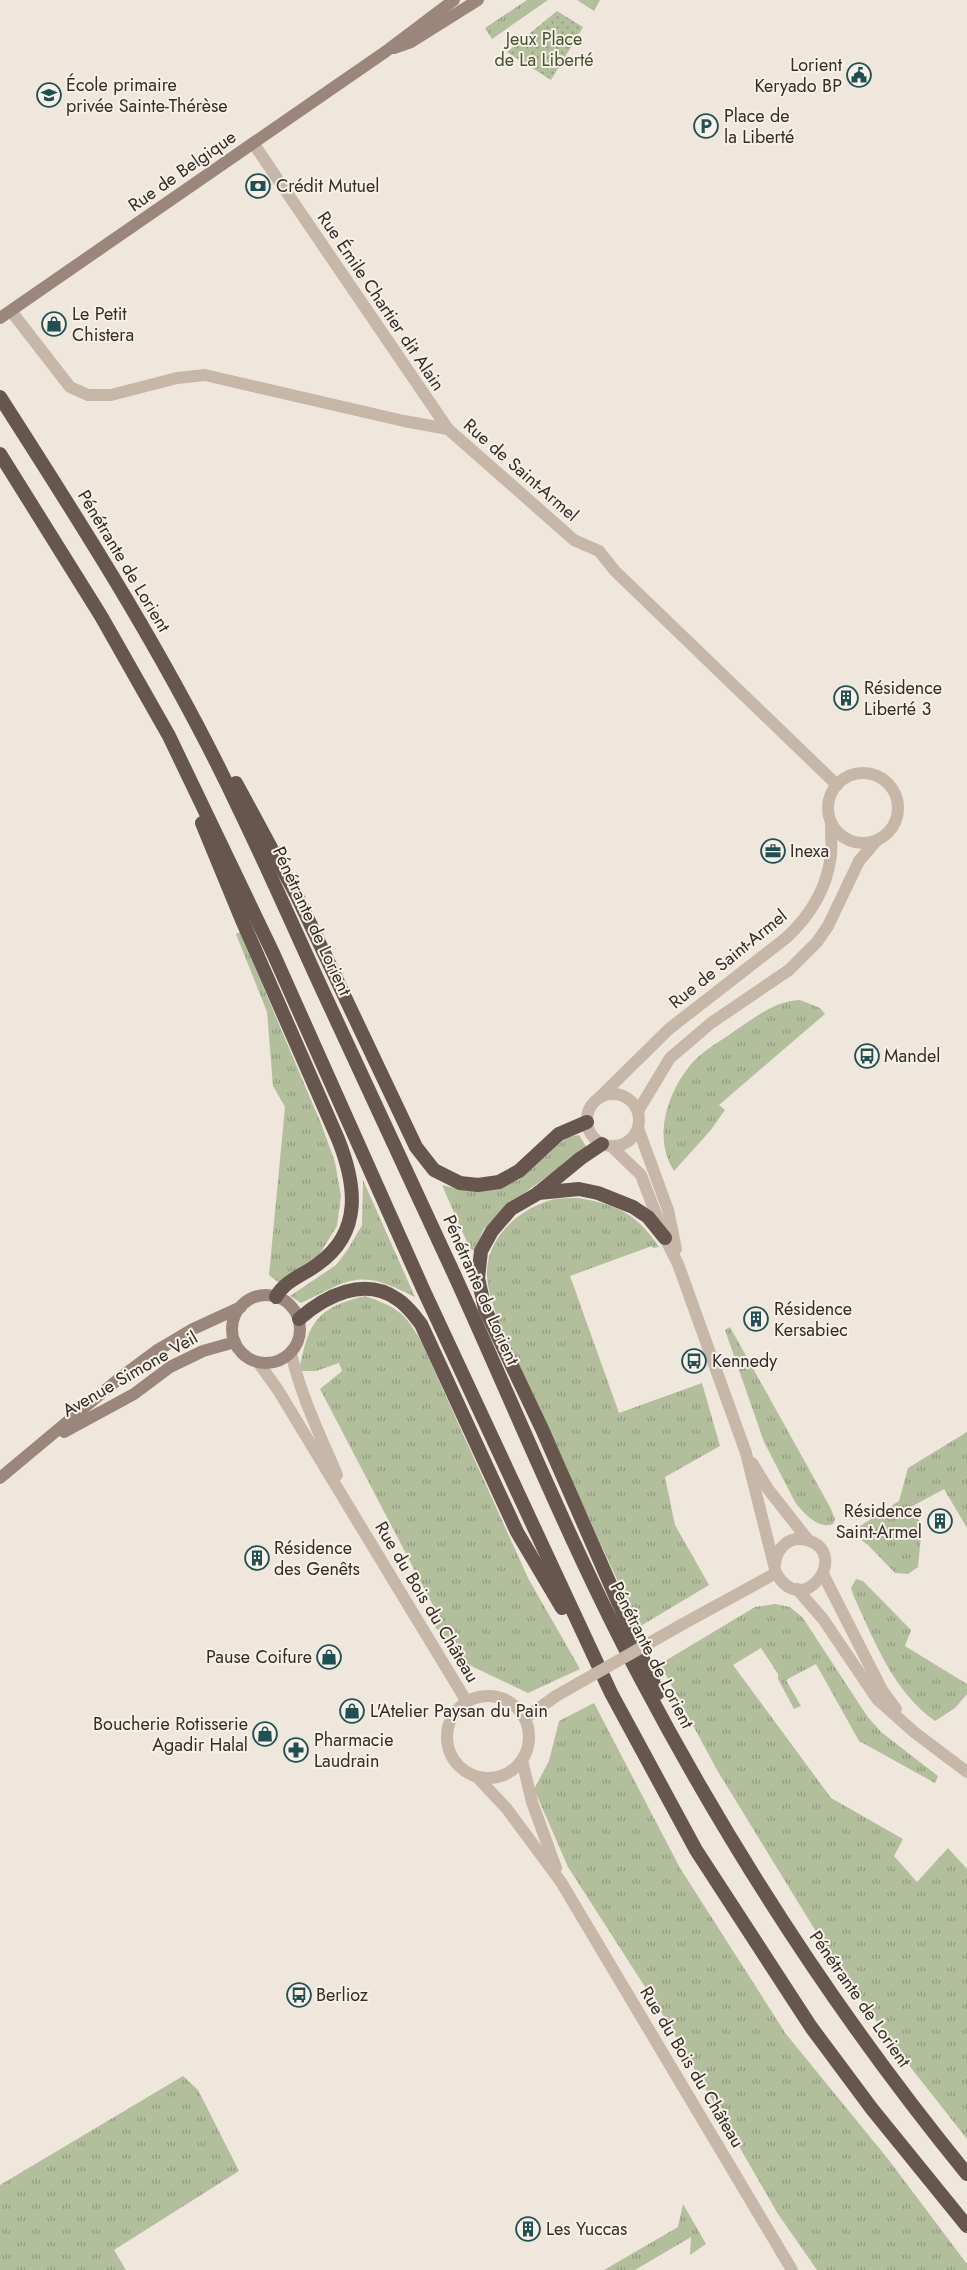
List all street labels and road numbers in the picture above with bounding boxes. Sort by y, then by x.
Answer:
street label: Rue de Belgique [123,124,241,218]
street label: Rue Émile Chartier dit Alain [311,206,451,396]
street label: Rue de Saint-Armel [458,412,584,528]
street label: Pénétrante de Lorient [71,485,177,638]
street label: Pénétrante de Lorient [266,842,358,1000]
street label: Rue de Saint-Armel [663,903,793,1015]
street label: Pénétrante de Lorient [436,1211,526,1370]
street label: Avenue Simone Veil [57,1325,203,1423]
street label: Rue du Bois du Château [369,1517,485,1687]
street label: Pénétrante de Lorient [604,1577,701,1734]
street label: Pénétrante de Lorient [803,1925,917,2073]
street label: Rue du Bois du Château [634,1982,750,2152]

